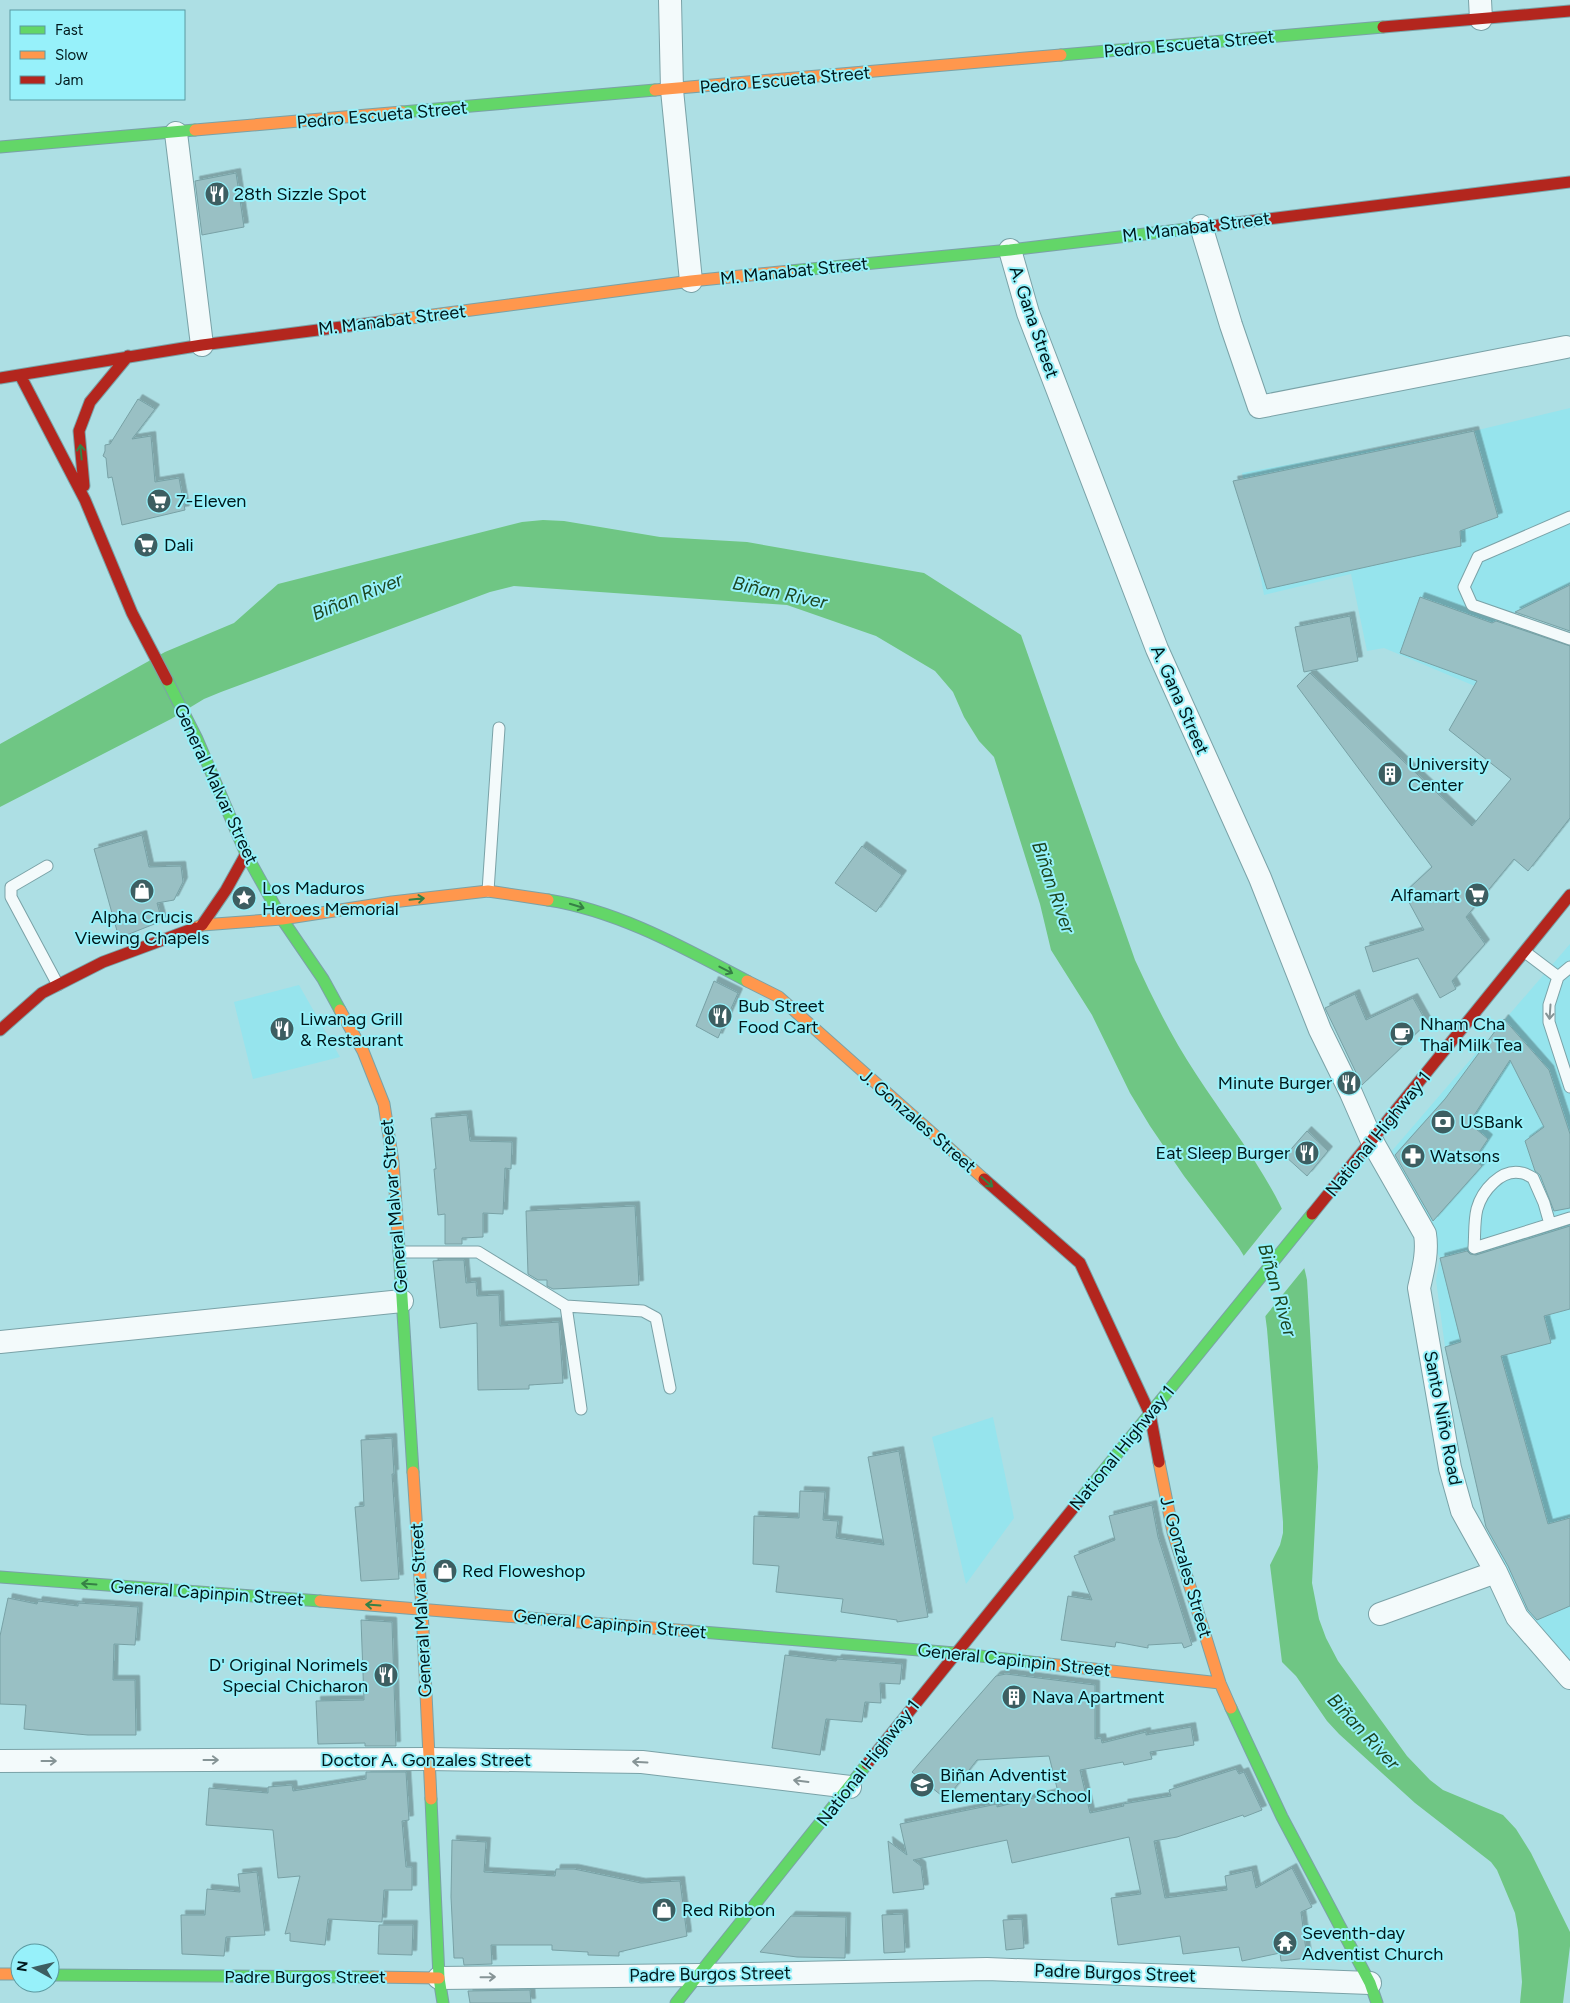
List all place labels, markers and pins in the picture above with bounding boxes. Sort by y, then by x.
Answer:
restaurant icon: 28th Sizzle Spot [204,181,230,207]
place label: 28th Sizzle Spot [234,183,367,205]
supermarket icon: 7-Eleven [146,488,172,514]
place label: 7-Eleven [176,490,246,512]
supermarket icon: Dali [133,532,159,558]
place label: Dali [164,534,194,556]
place label: University Center [1408,753,1489,796]
building icon: University Center [1377,761,1403,787]
place label: Los Maduros Heroes Memorial [262,877,399,920]
shop icon: Alpha Crucis Viewing Chapels [129,878,155,904]
supermarket icon: Alfamart [1464,882,1490,908]
place label: Alfamart [1391,884,1460,906]
place icon: Los Maduros Heroes Memorial [231,885,257,911]
place label: Alpha Crucis Viewing Chapels [75,906,209,949]
place label: Bub Street Food Cart [738,995,825,1038]
restaurant icon: Bub Street Food Cart [707,1003,733,1029]
place label: Liwanag Grill & Restaurant [300,1008,404,1051]
place label: Nham Cha Thai Milk Tea [1420,1013,1522,1056]
restaurant icon: Liwanag Grill & Restaurant [269,1016,295,1042]
cafe icon: Nham Cha Thai Milk Tea [1389,1021,1415,1047]
restaurant icon: Minute Burger [1336,1070,1362,1096]
place label: Minute Burger [1218,1072,1332,1094]
bank icon: USBank [1430,1109,1456,1135]
place label: USBank [1460,1111,1523,1133]
restaurant icon: Eat Sleep Burger [1294,1140,1320,1166]
place label: Eat Sleep Burger [1156,1142,1290,1164]
pharmacy icon: Watsons [1400,1143,1426,1169]
place label: Watsons [1430,1145,1500,1167]
shop icon: Red Floweshop [432,1558,458,1584]
place label: Red Floweshop [462,1560,585,1582]
place label: D' Original Norimels Special Chicharon [209,1654,368,1697]
restaurant icon: D' Original Norimels Special Chicharon [373,1662,399,1688]
building icon: Nava Apartment [1001,1684,1027,1710]
place label: Nava Apartment [1032,1686,1165,1708]
place label: Biñan Adventist Elementary School [940,1764,1091,1807]
school or university icon: Biñan Adventist Elementary School [909,1772,935,1798]
shop icon: Red Ribbon [651,1897,677,1923]
place label: Red Ribbon [682,1899,775,1921]
place label: Seventh-day Adventist Church [1302,1922,1443,1965]
temple icon: Seventh-day Adventist Church [1272,1930,1298,1956]

